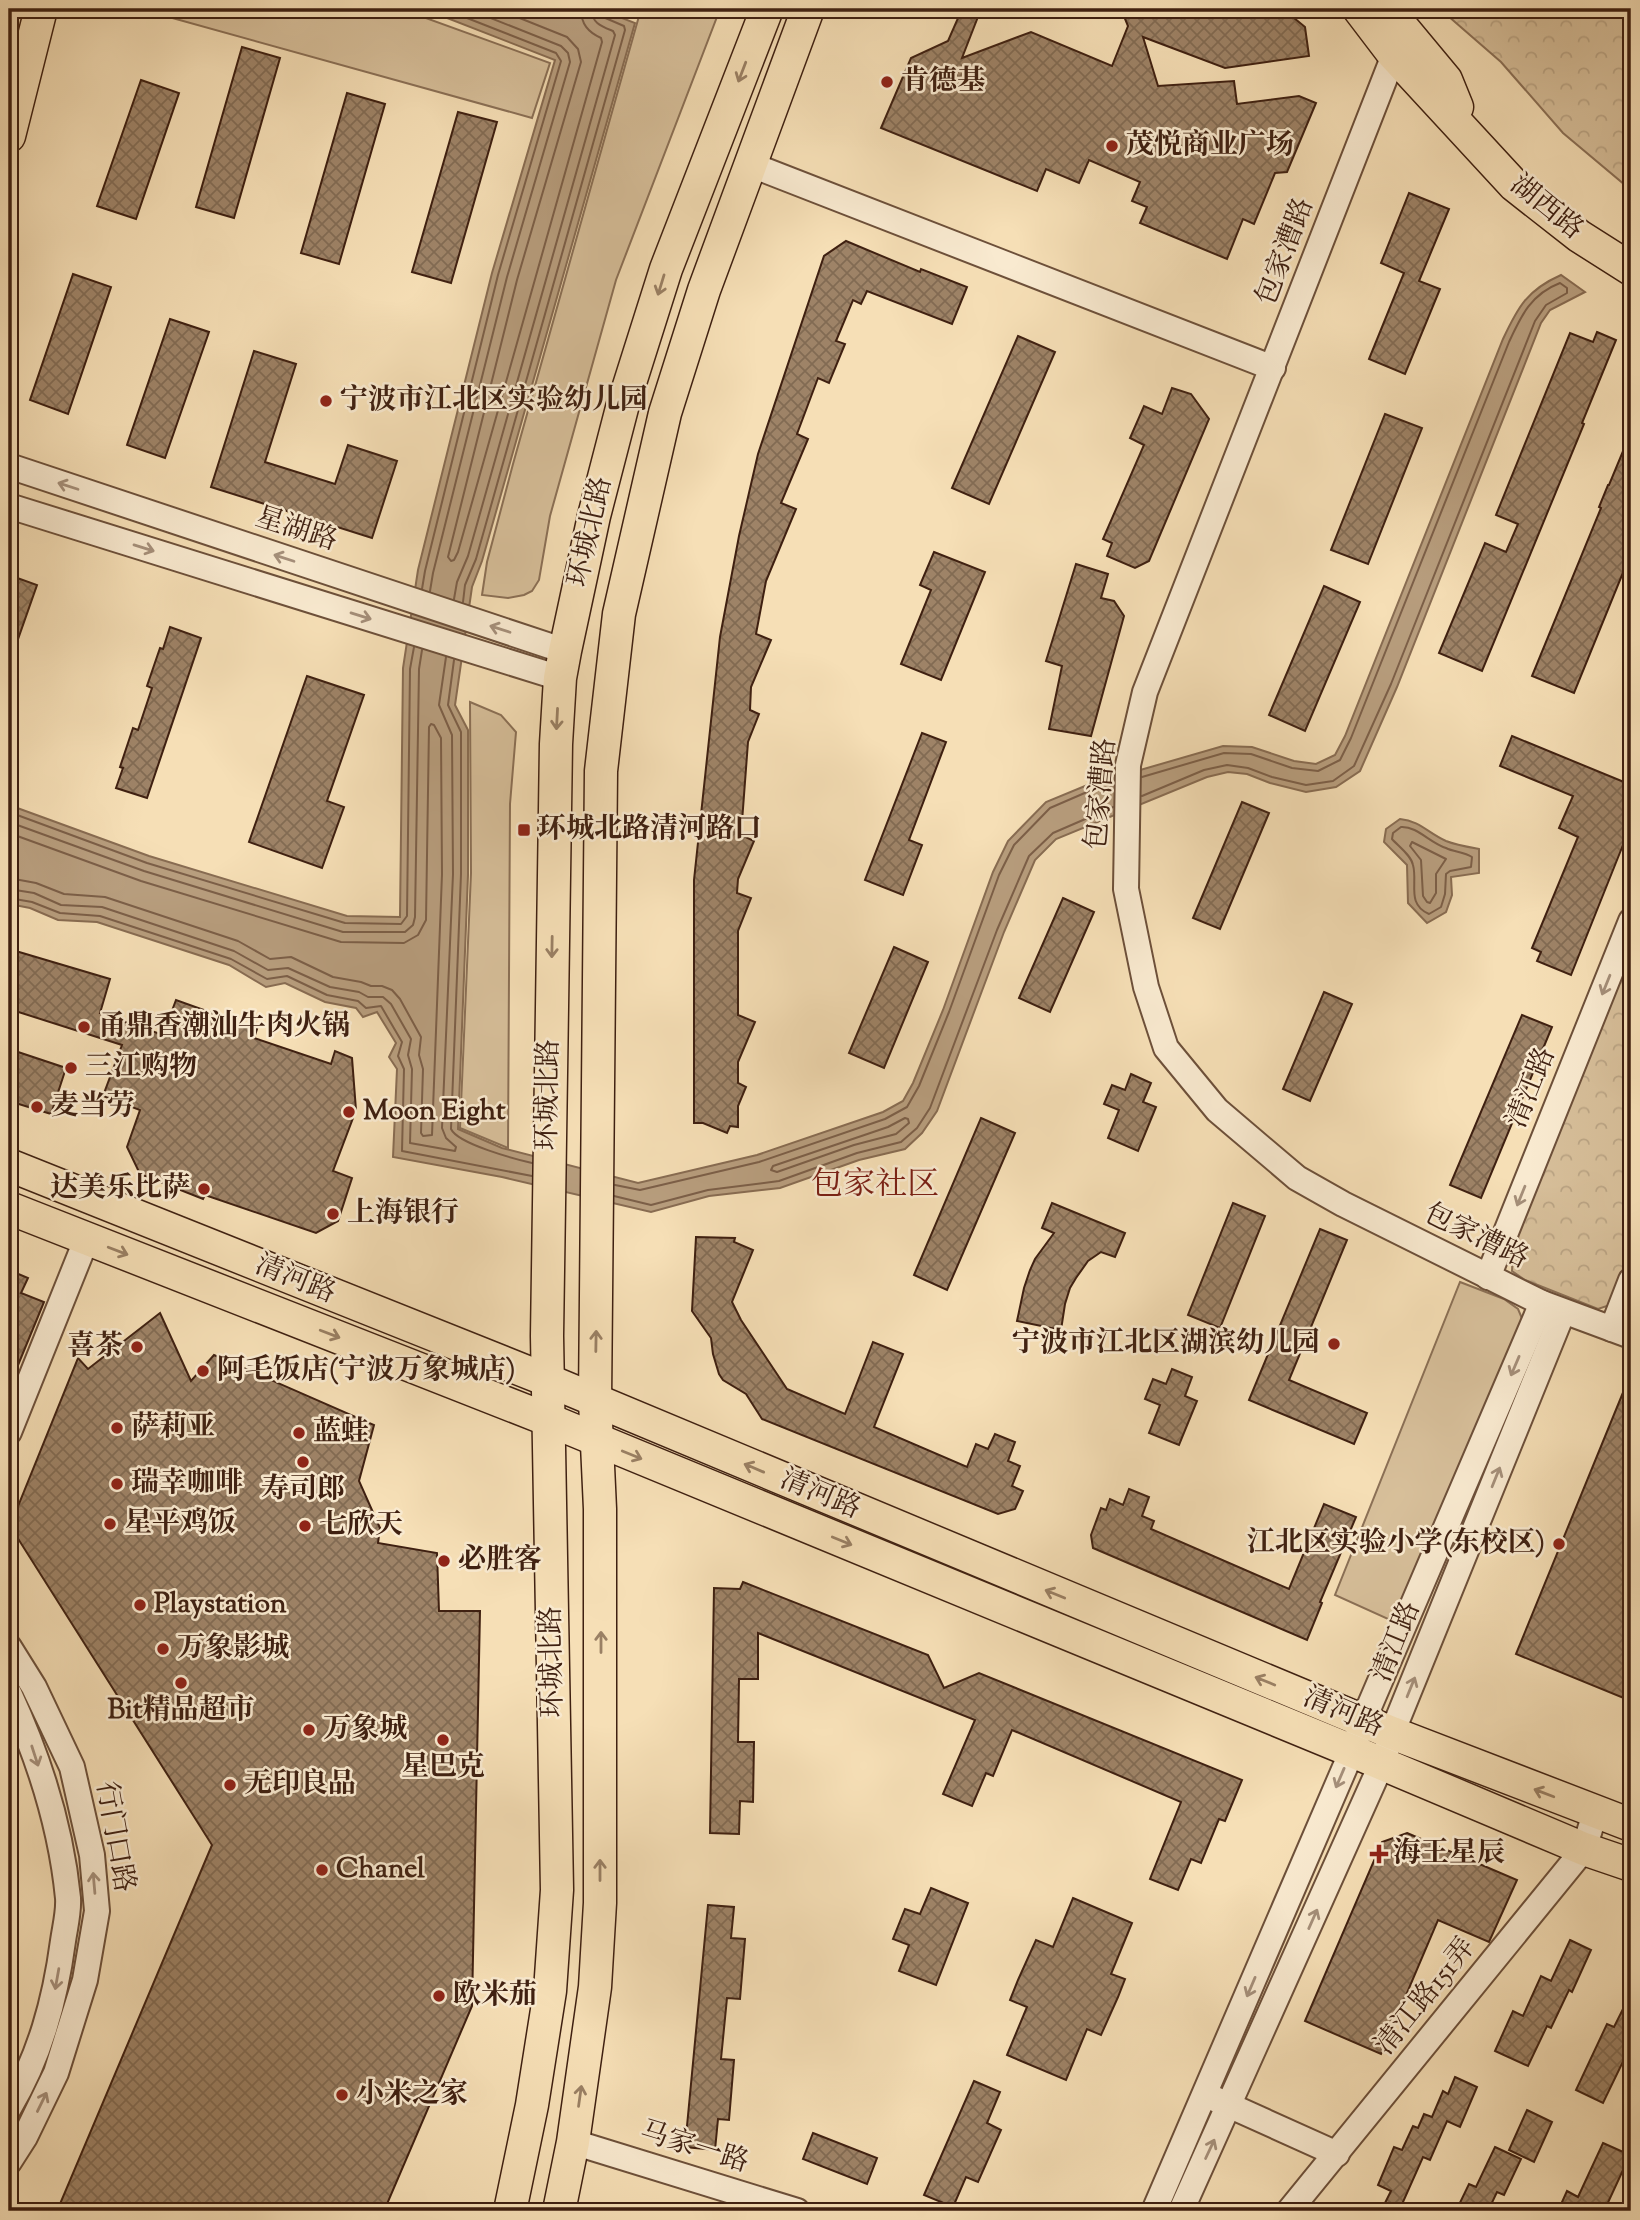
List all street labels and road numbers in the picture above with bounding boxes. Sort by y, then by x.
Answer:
street label: 湖西路 [1501,166,1591,250]
street label: 包家漕路 [1247,193,1325,311]
street label: 环城北路 [559,473,623,591]
street label: 星湖路 [250,498,342,562]
street label: 包家漕路 [1077,736,1127,852]
street label: 环城北路 [528,1039,570,1151]
street label: 清江路 [1498,1042,1566,1134]
street label: 包家漕路 [1417,1194,1535,1280]
street label: 清河路 [249,1246,341,1314]
street label: 清河路 [774,1460,866,1530]
street label: 清江路 [1363,1596,1431,1688]
street label: 环城北路 [532,1606,574,1718]
street label: 清河路 [1297,1678,1389,1748]
street label: 行门口路 [85,1778,143,1896]
street label: 清江路151弄 [1366,1930,1486,2064]
street label: 马家一路 [635,2112,753,2184]

